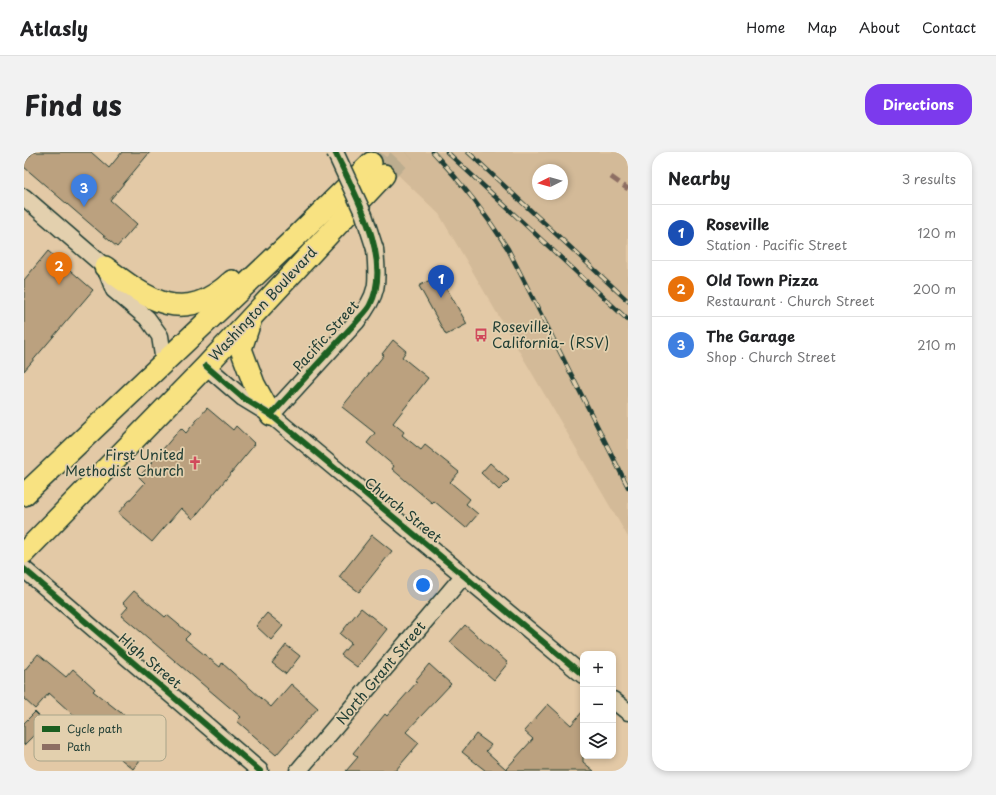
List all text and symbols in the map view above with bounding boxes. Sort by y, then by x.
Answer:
text: Atlasly [20,14,88,42]
text: Home [746,17,785,38]
text: Map [807,17,837,38]
text: About [859,17,900,38]
text: Contact [922,17,976,38]
text: Find us [24,83,122,126]
button: Directions [865,84,972,125]
north arrow [532,164,568,200]
text: Nearby [668,165,730,191]
text: 3 results [902,169,956,188]
pin: 3 [71,174,97,207]
text: Roseville [706,212,769,235]
text: 1 [678,223,684,242]
text: 120 m [917,223,956,242]
text: Station · Pacific Street [706,235,847,254]
street label: Washington Boulevard [204,241,322,366]
pin: 2 [46,252,72,285]
pin: 1 [428,265,454,298]
text: Old Town Pizza [706,268,819,291]
text: 2 [676,279,686,298]
text: 200 m [913,279,956,298]
text: Restaurant · Church Street [706,291,875,310]
street label: Pacific Street [288,295,364,376]
place label: Roseville, California- (RSV) [492,316,609,353]
text: The Garage [706,324,795,347]
bus stop icon: Roseville, California- (RSV) [473,327,489,343]
text: 3 [677,335,685,354]
text: 210 m [917,335,956,354]
text: Shop · Church Street [706,347,836,366]
place label: First United Methodist Church [65,444,184,481]
church icon: First United Methodist Church [187,455,203,471]
street label: Church Street [360,472,447,548]
your location [413,575,433,595]
street label: North Grant Street [331,616,430,729]
street label: High Street [114,628,187,693]
map controls [580,651,616,759]
button: + [580,651,616,687]
button: − [580,687,616,723]
legend [34,715,166,761]
text: Cycle path [67,720,122,737]
button: layers [580,723,616,759]
text: Path [67,738,91,755]

